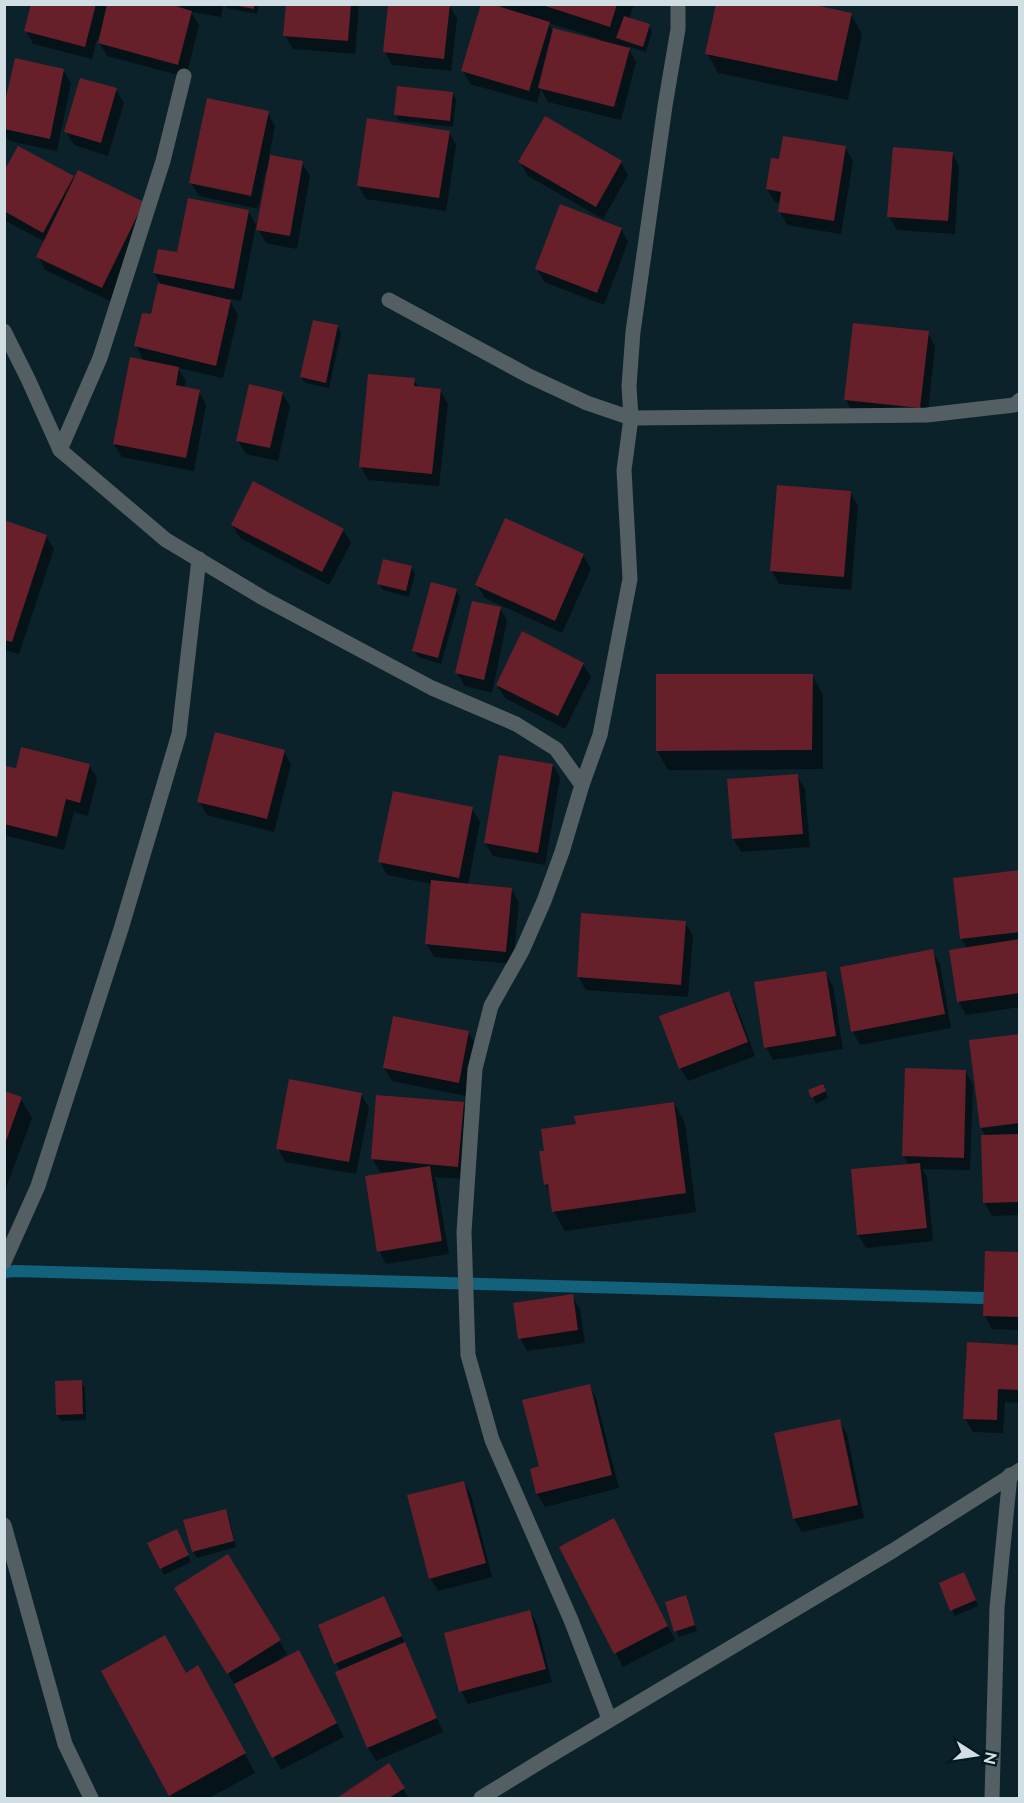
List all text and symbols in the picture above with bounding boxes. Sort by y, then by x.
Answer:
north arrow [946,1725,1006,1785]
text: N [980,1750,1001,1766]

